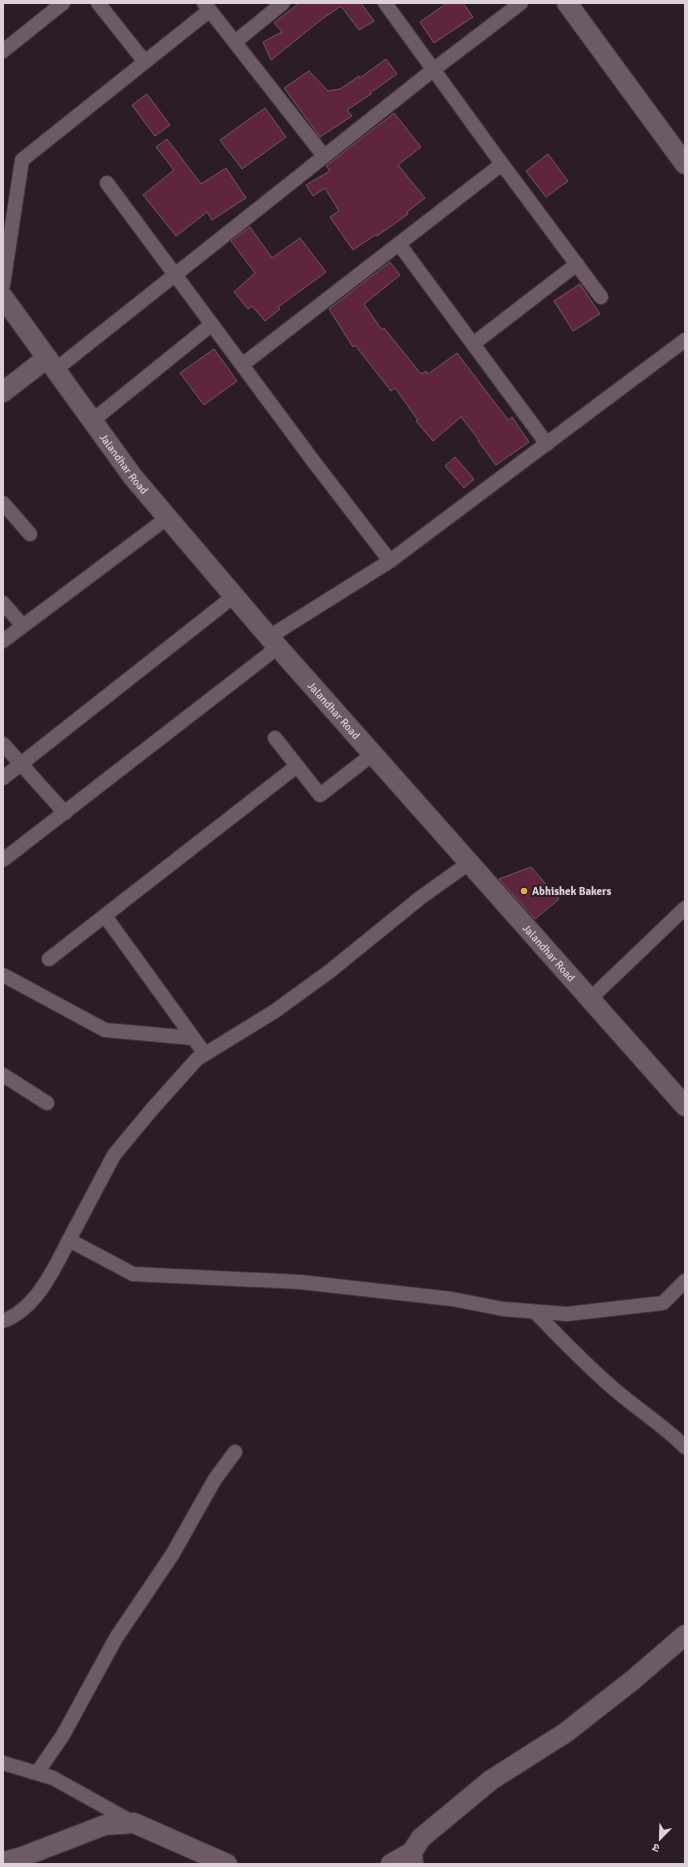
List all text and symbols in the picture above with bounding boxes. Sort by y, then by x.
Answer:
street label: Jalandhar Road [97,431,151,497]
street label: Jalandhar Road [305,679,363,742]
place label: Abhishek Bakers [532,885,611,898]
marker: Abhishek Bakers [519,886,529,896]
street label: Jalandhar Road [520,921,578,984]
north arrow [640,1819,680,1859]
text: उ [650,1840,662,1855]

